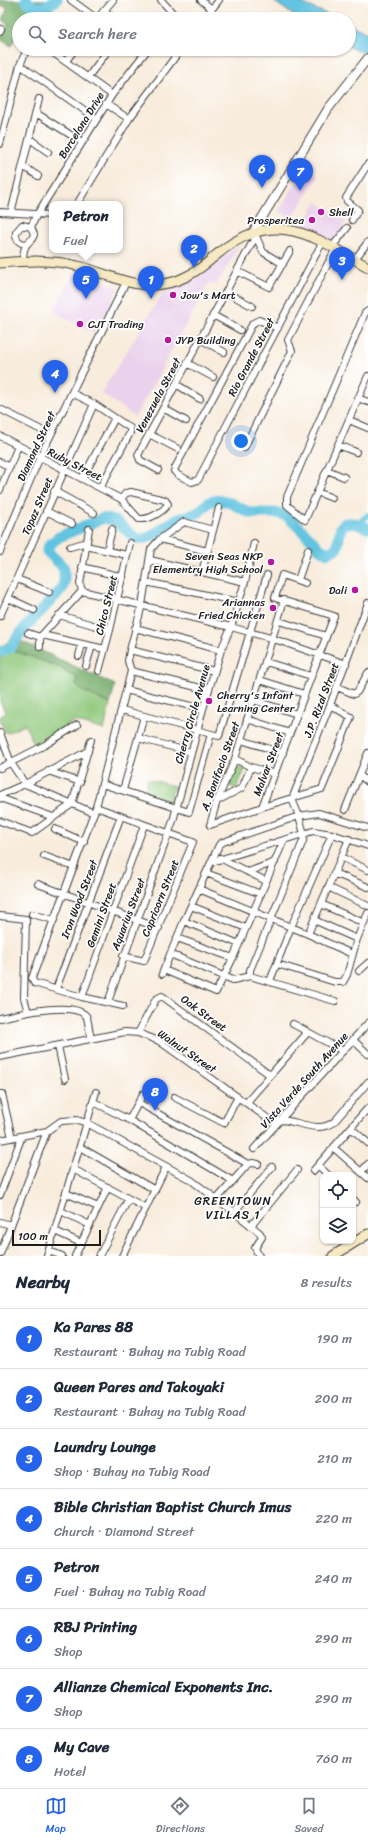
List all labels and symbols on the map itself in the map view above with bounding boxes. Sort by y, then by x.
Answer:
street label: Barcelona Drive [53,88,110,162]
pin: 6 [249,155,275,188]
pin: 7 [287,158,313,191]
place label: Shell [329,203,354,222]
marker: Shell [316,207,326,217]
place label: Prosperitea [247,211,304,230]
marker: Prosperitea [307,215,317,225]
pin: 2 [181,235,207,268]
pin: 3 [329,247,355,280]
pin: 5 [73,266,99,299]
pin: 1 [138,266,164,299]
place label: Jow's Mart [180,286,236,305]
marker: Jow's Mart [168,290,178,300]
street label: Rio Grande Street [223,314,280,400]
place label: CJT Trading [88,315,144,334]
marker: CJT Trading [75,319,85,329]
place label: JYP Building [175,331,236,350]
marker: JYP Building [163,335,173,345]
street label: Venezuela Street [131,354,187,436]
pin: 4 [42,360,68,393]
street label: Diamond Street [12,407,61,484]
your location [231,431,251,451]
street label: Ruby Street [44,443,106,486]
street label: Topaz Street [17,474,58,538]
place label: Seven Seas NKP Elementry High School [153,547,264,579]
marker: Seven Seas NKP Elementry High School [266,557,276,567]
street label: Chico Street [90,573,123,637]
place label: Dali [329,581,348,600]
marker: Dali [350,585,360,595]
place label: Ariannas Fried Chicken [199,593,266,625]
marker: Ariannas Fried Chicken [268,603,278,613]
street label: J.P. Rizal Street [298,660,345,741]
street label: Cherry Circle Avenue [169,662,216,766]
place label: Cherry's Infant Learning Center [217,686,296,718]
marker: Cherry's Infant Learning Center [204,696,214,706]
street label: A. Bonifacio Street [195,718,246,814]
street label: Malvar Street [248,729,290,799]
street label: Iron Wood Street [55,856,103,942]
street label: Capricorn Street [136,856,185,940]
street label: Aquarius Street [106,875,151,954]
street label: Gemini Street [81,880,122,950]
street label: Oak Street [177,990,231,1037]
street label: Walnut Street [153,1025,221,1079]
street label: Vista Verde South Avenue [256,1027,354,1133]
pin: 8 [142,1078,168,1111]
district label: GREENTOWN VILLAS 1 [194,1190,272,1226]
scale bar [12,1228,101,1247]

